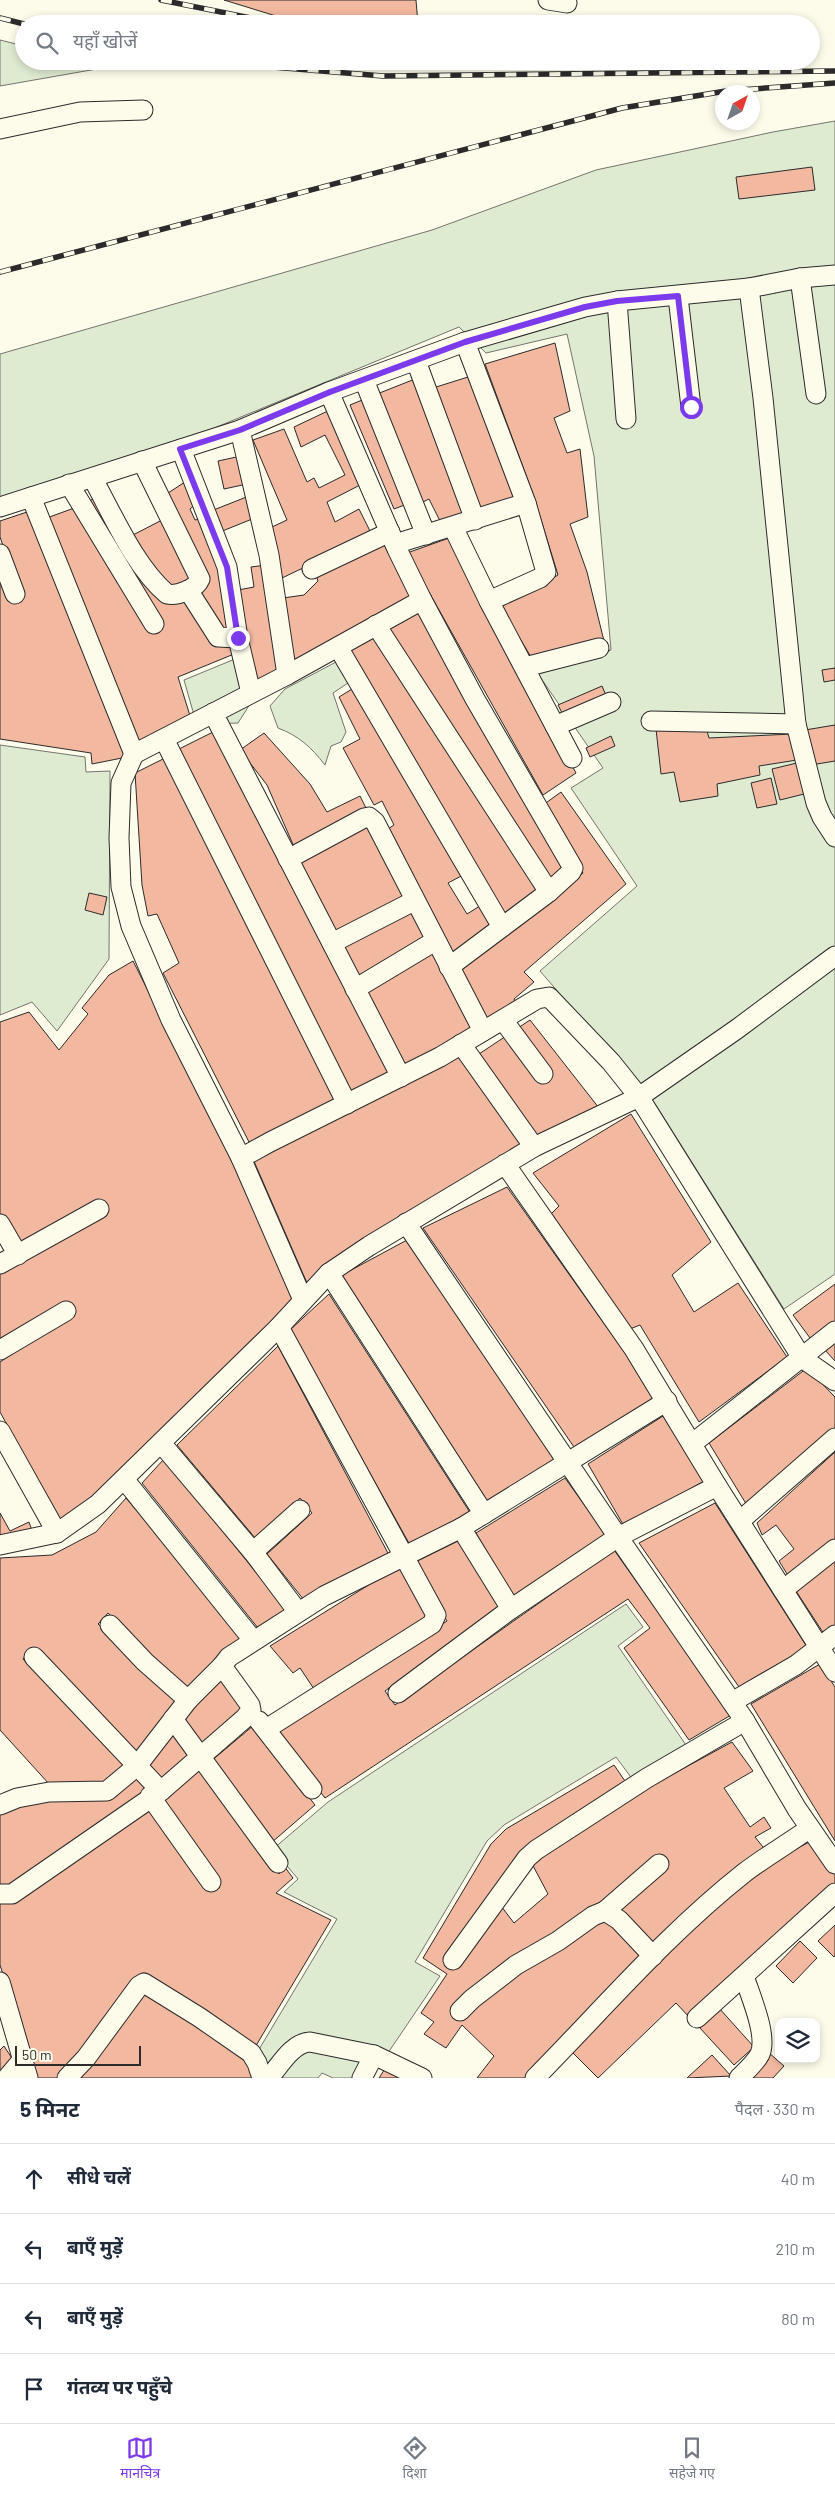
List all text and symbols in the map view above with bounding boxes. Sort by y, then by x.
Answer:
search box [15,15,820,70]
icon: search [33,29,61,57]
text: यहाँ खोजें [73,29,137,52]
north arrow [715,85,760,130]
route start [680,396,703,419]
route end [227,627,250,650]
map controls [775,2018,820,2063]
button: layers [775,2018,820,2063]
scale bar [15,2043,141,2066]
text: 50 m [22,2046,51,2063]
text: 5 मिनट [20,2096,80,2121]
text: पैदल · 330 m [735,2099,815,2118]
icon: ahead [20,2165,48,2193]
text: सीधे चलें [67,2165,131,2188]
text: 40 m [781,2169,815,2188]
icon: left [20,2235,48,2263]
text: बाएँ मुड़ें [67,2235,123,2258]
text: 210 m [776,2239,815,2258]
icon: left [20,2305,48,2333]
text: बाएँ मुड़ें [67,2305,123,2328]
text: 80 m [781,2309,815,2328]
icon: arrive [20,2375,48,2403]
text: गंतव्य पर पहुँचे [67,2375,172,2398]
tab: मानचित्र [120,2434,160,2484]
tab: दिशा [401,2434,429,2484]
tab: सहेजे गए [669,2434,715,2484]

